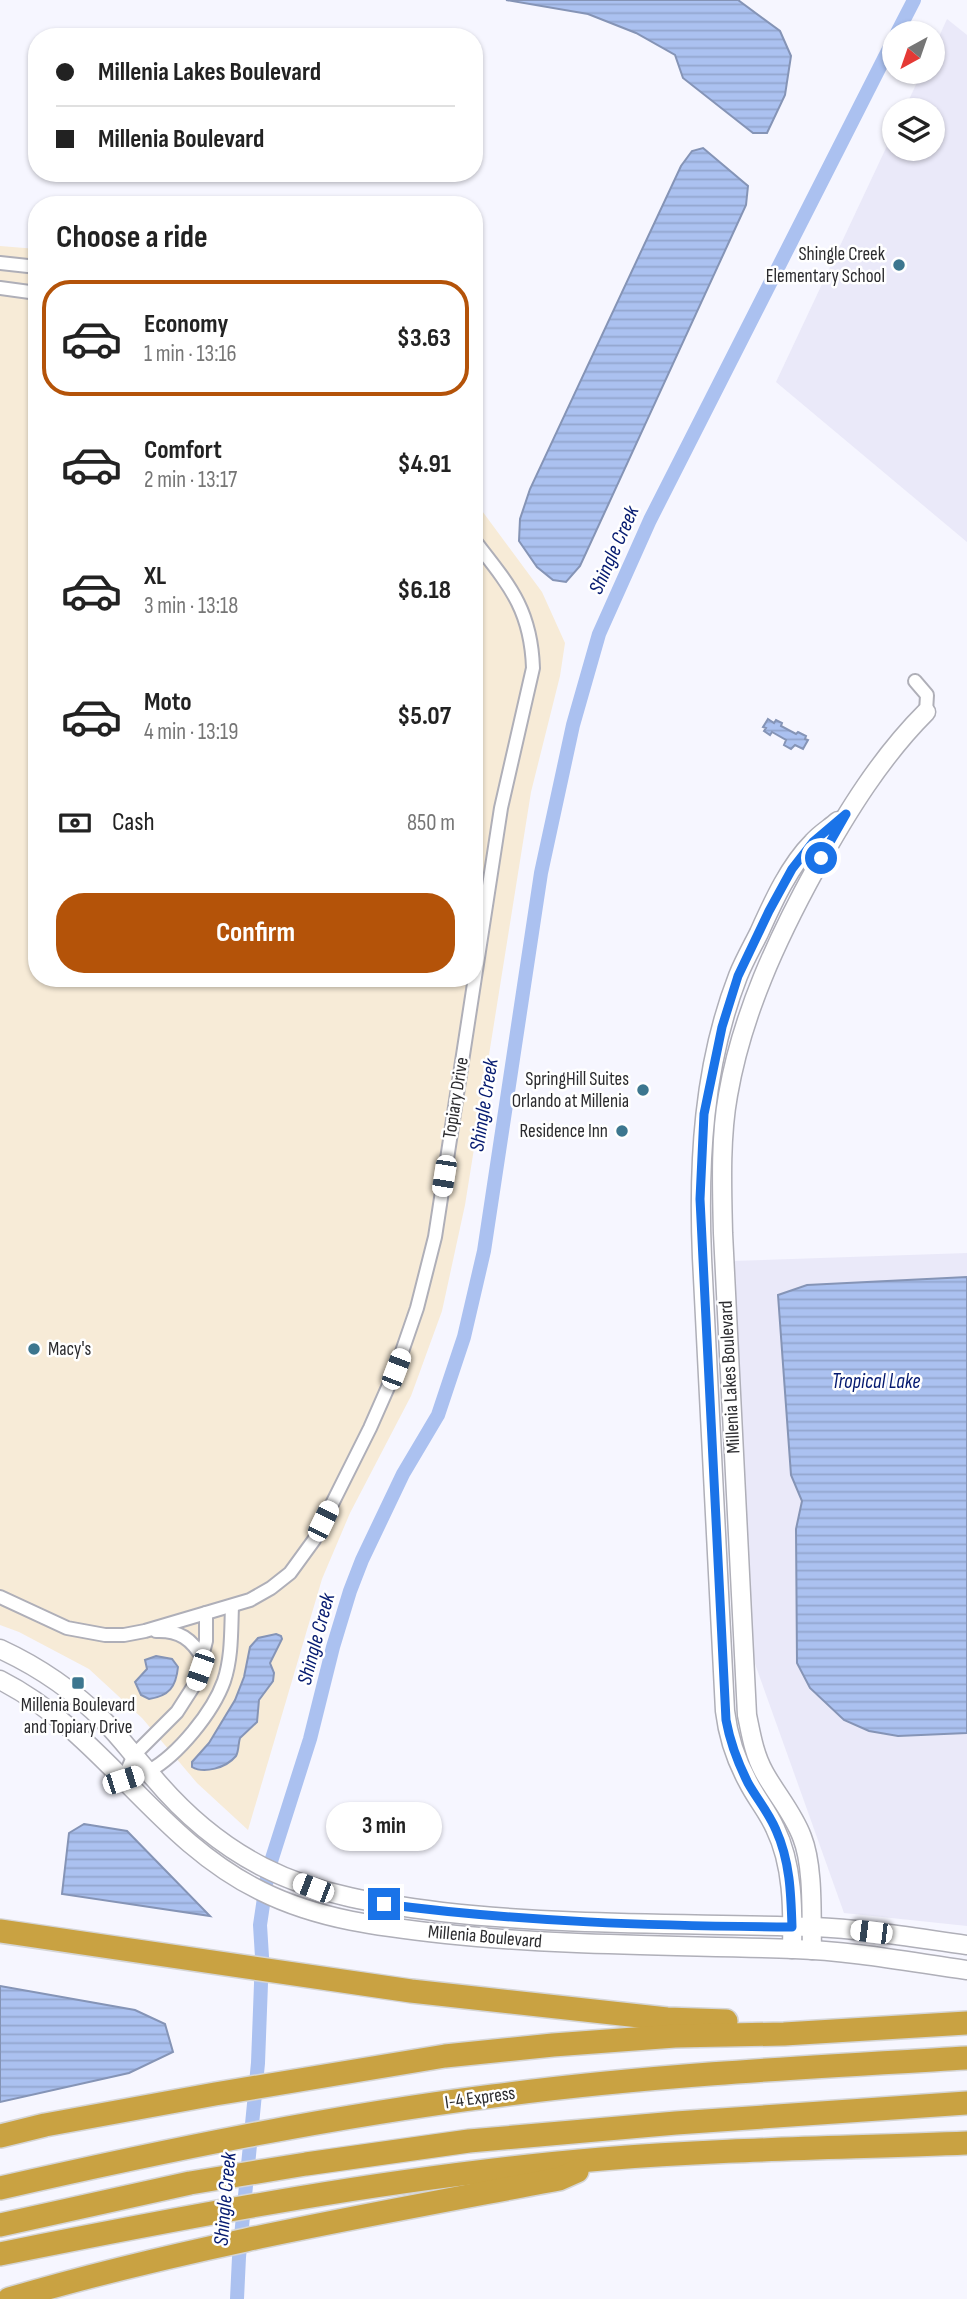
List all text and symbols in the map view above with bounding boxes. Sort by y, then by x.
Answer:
north arrow [882,21,945,84]
map controls [882,21,945,161]
text: Millenia Lakes Boulevard [98,57,321,88]
button: layers [882,98,945,161]
text: Millenia Boulevard [98,124,264,155]
text: Choose a ride [56,218,208,257]
place label: Shingle Creek Elementary School [766,243,886,288]
marker: Shingle Creek Elementary School [891,257,907,273]
icon: car [60,307,123,370]
text: Economy [144,309,228,340]
text: $3.63 [397,323,451,354]
text: 1 min · 13:16 [144,340,237,368]
icon: car [60,433,123,496]
text: Comfort [144,435,222,466]
text: $4.91 [398,449,451,480]
text: 2 min · 13:17 [144,466,237,494]
water label: Shingle Creek [584,501,645,598]
icon: car [60,559,123,622]
text: XL [144,561,166,592]
text: $6.18 [397,575,451,606]
text: 3 min · 13:18 [144,592,238,620]
icon: car [60,685,123,748]
text: Moto [144,687,192,718]
text: $5.07 [397,701,451,732]
text: 4 min · 13:19 [144,718,238,746]
icon: cash [56,804,94,842]
text: Cash [112,807,155,838]
text: 850 m [407,809,455,837]
route start [805,842,837,874]
button: Confirm [56,893,455,973]
street label: Topiary Drive [438,1056,474,1140]
water label: Shingle Creek [464,1056,504,1153]
place label: SpringHill Suites Orlando at Millenia [512,1068,629,1113]
marker: SpringHill Suites Orlando at Millenia [635,1082,651,1098]
place label: Residence Inn [519,1120,608,1143]
marker: Residence Inn [614,1123,630,1139]
car [431,1154,458,1198]
street label: Millenia Lakes Boulevard [715,1300,745,1454]
place label: Macy's [48,1338,91,1361]
marker: Macy's [26,1341,42,1357]
car [379,1346,414,1392]
water label: Tropical Lake [832,1369,920,1394]
car [305,1498,342,1544]
water label: Shingle Creek [292,1589,341,1688]
car [184,1647,217,1693]
marker: Millenia Boulevard and Topiary Drive [70,1675,86,1691]
place label: Millenia Boulevard and Topiary Drive [21,1694,135,1739]
car [100,1764,147,1796]
callout: 3 min [326,1802,442,1852]
text: 3 min [362,1812,406,1840]
car [290,1871,337,1905]
route end [368,1888,400,1920]
car [849,1919,894,1945]
street label: Millenia Boulevard [427,1921,543,1953]
street label: I-4 Express [443,2082,517,2114]
water label: Shingle Creek [208,2150,242,2247]

